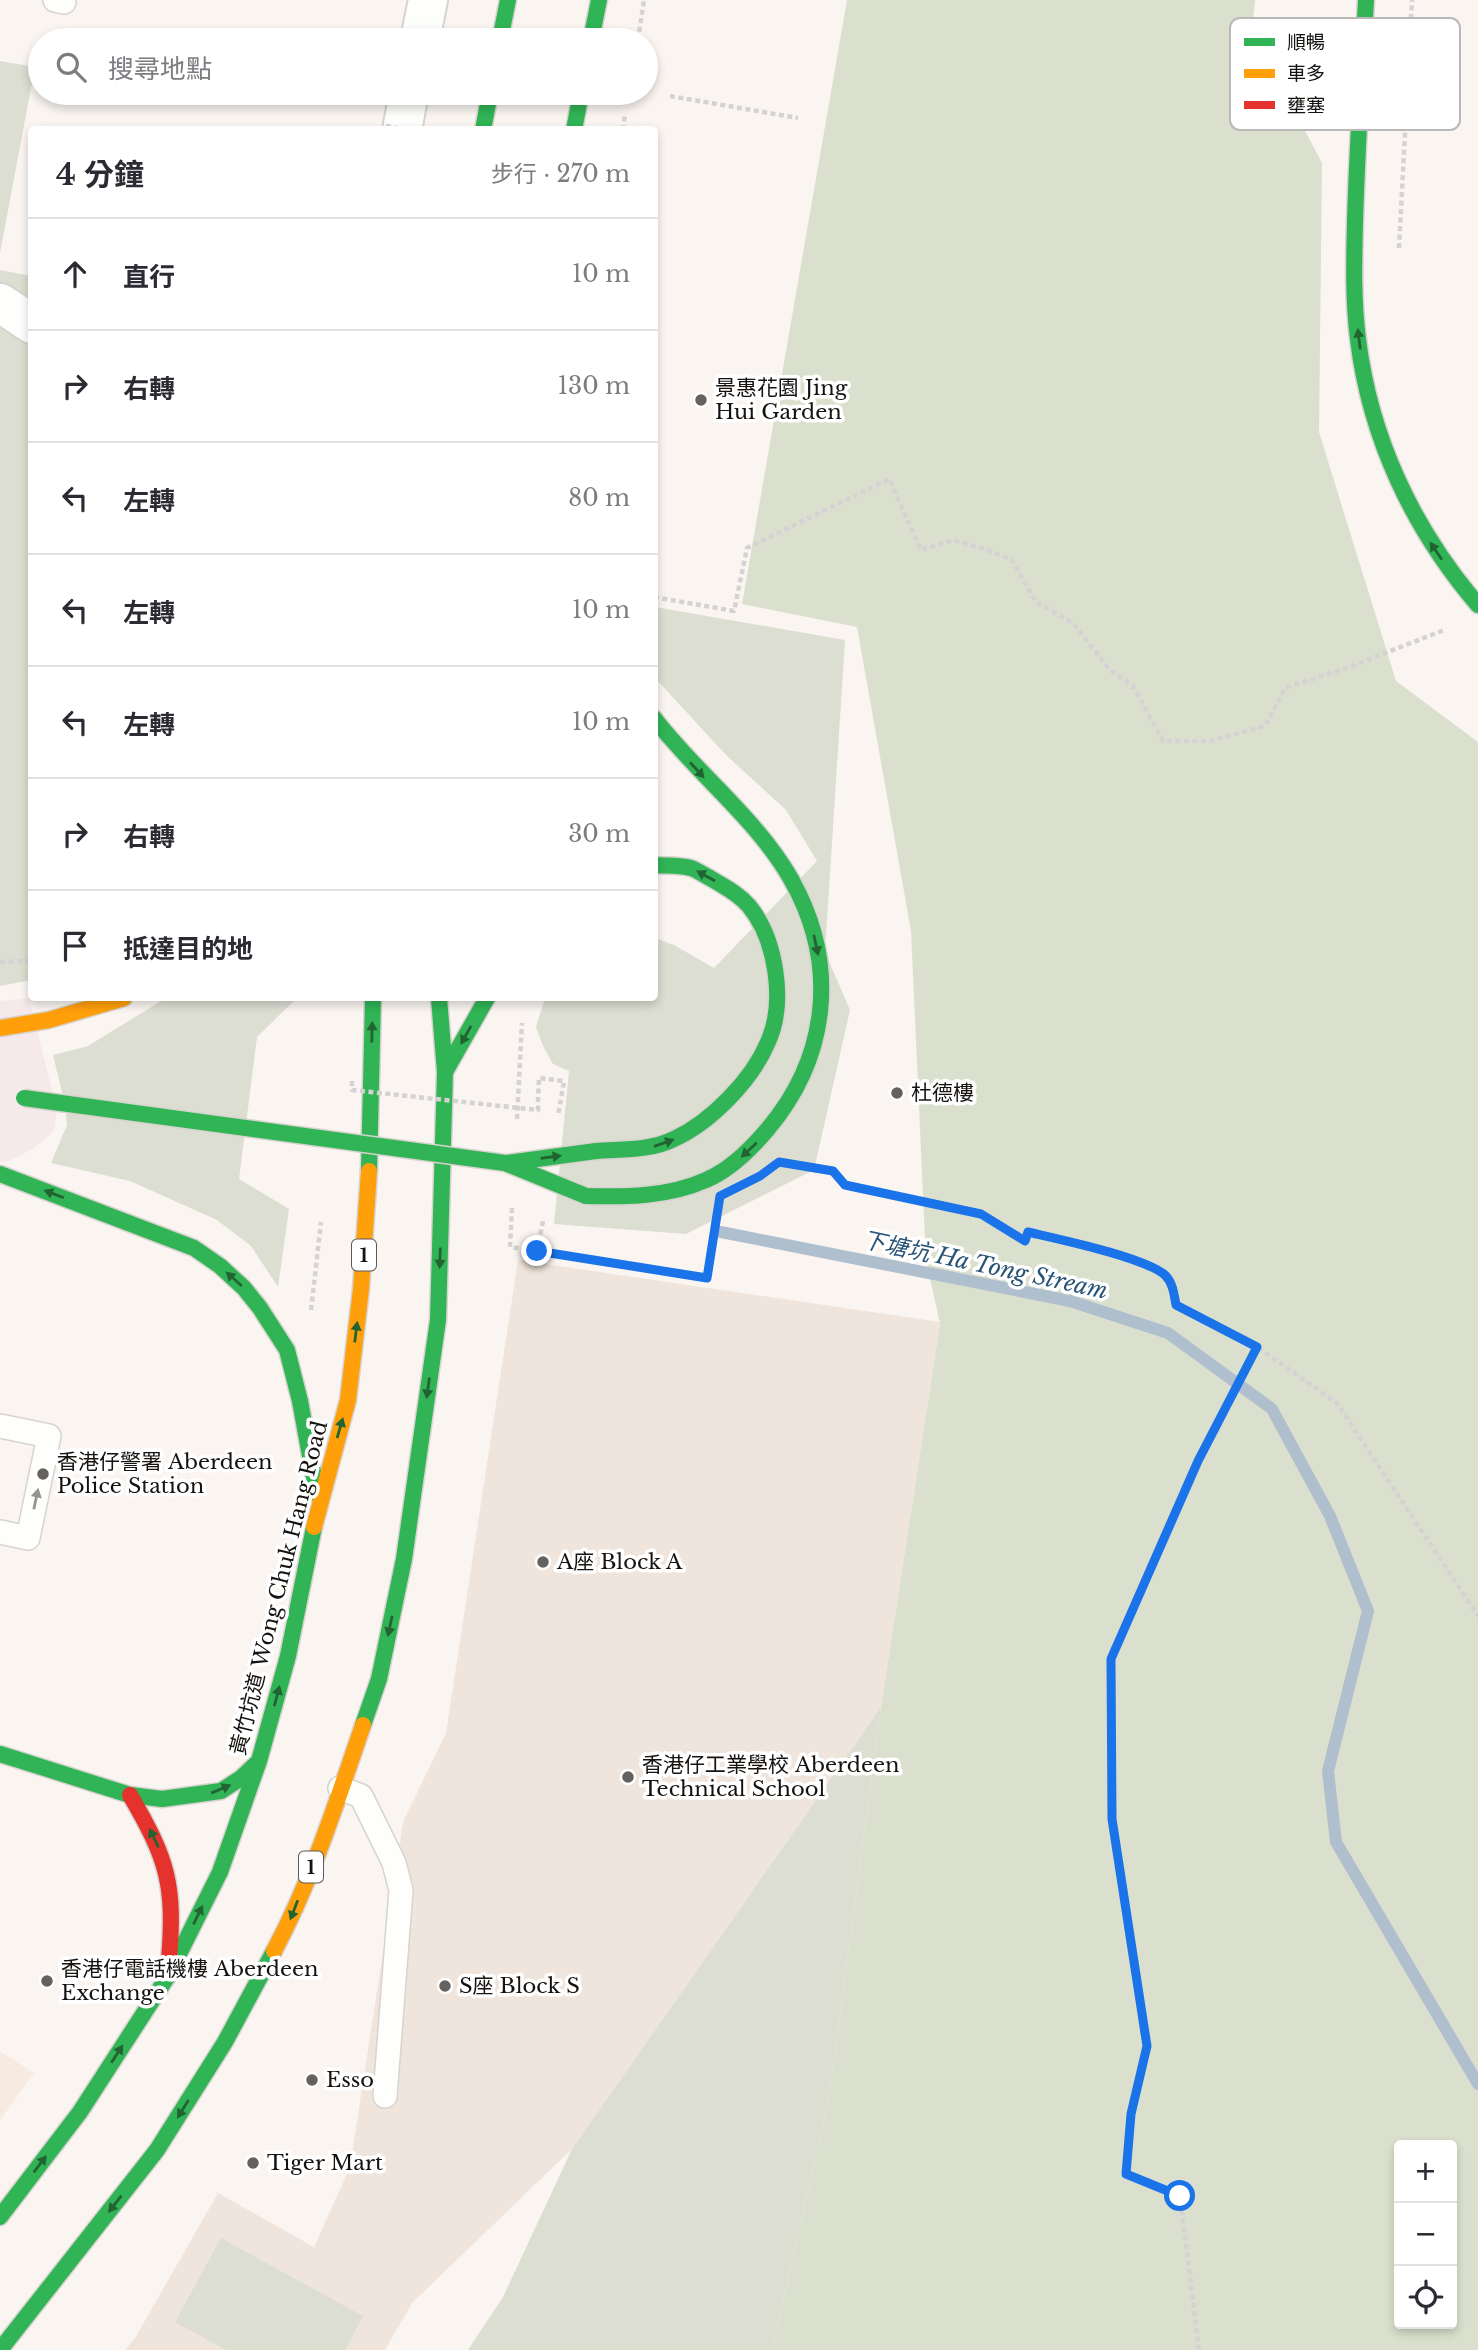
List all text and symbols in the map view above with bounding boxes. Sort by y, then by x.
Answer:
legend [1230,18,1460,130]
search box [28,28,658,105]
text: 順暢 [1287,31,1325,54]
icon: search [52,48,90,86]
text: 搜尋地點 [108,53,212,85]
text: 車多 [1287,62,1325,85]
text: 壅塞 [1287,94,1325,117]
text: 4 分鐘 [56,156,144,193]
text: 步行 · 270 m [491,160,630,188]
icon: ahead [56,255,94,293]
text: 10 m [572,260,630,288]
text: 直行 [123,261,175,293]
one-way arrow [1353,328,1364,350]
icon: right [56,367,94,405]
text: 130 m [558,372,630,400]
text: 右轉 [123,373,175,405]
place label: 景惠花園 Jing Hui Garden [715,375,848,425]
marker: 景惠花園 Jing Hui Garden [693,392,709,408]
icon: left [56,479,94,517]
text: 80 m [568,484,630,512]
text: 左轉 [123,485,175,517]
one-way arrow [1429,542,1443,560]
icon: left [56,591,94,629]
text: 10 m [572,596,630,624]
text: 左轉 [123,597,175,629]
icon: left [56,703,94,741]
text: 10 m [572,708,630,736]
text: 左轉 [123,709,175,741]
one-way arrow [689,762,705,779]
icon: right [56,815,94,853]
text: 30 m [568,820,630,848]
text: 右轉 [123,821,175,853]
one-way arrow [696,870,715,882]
icon: arrive [56,927,94,965]
text: 抵達目的地 [123,933,253,965]
one-way arrow [811,934,822,956]
one-way arrow [366,1020,378,1042]
one-way arrow [460,1025,472,1044]
place label: 杜德樓 [911,1080,974,1106]
marker: 杜德樓 [889,1085,905,1101]
one-way arrow [653,1137,674,1148]
one-way arrow [740,1141,757,1158]
one-way arrow [540,1151,562,1162]
one-way arrow [43,1188,64,1199]
water label: 下塘坑 Ha Tong Stream [860,1225,1110,1305]
route end [521,1235,552,1266]
road number: 1 [352,1240,376,1270]
one-way arrow [434,1248,445,1270]
one-way arrow [226,1272,243,1287]
one-way arrow [350,1321,361,1343]
one-way arrow [423,1377,434,1399]
one-way arrow [335,1417,346,1439]
street label: 黃竹坑道 Wong Chuk Hang Road [225,1418,333,1758]
place label: 香港仔警署 Aberdeen Police Station [57,1449,273,1499]
marker: 香港仔警署 Aberdeen Police Station [35,1466,51,1482]
one-way arrow [31,1488,42,1510]
place label: A座 Block A [556,1549,683,1575]
marker: A座 Block A [535,1554,551,1570]
one-way arrow [384,1615,395,1637]
one-way arrow [272,1684,283,1706]
place label: 香港仔工業學校 Aberdeen Technical School [642,1752,900,1802]
marker: 香港仔工業學校 Aberdeen Technical School [620,1769,636,1785]
one-way arrow [211,1783,232,1794]
one-way arrow [148,1828,159,1848]
road number: 1 [299,1852,323,1882]
one-way arrow [288,1900,299,1921]
one-way arrow [193,1905,204,1925]
place label: 香港仔電話機樓 Aberdeen Exchange [61,1956,319,2006]
marker: 香港仔電話機樓 Aberdeen Exchange [39,1973,55,1989]
place label: S座 Block S [459,1973,580,1999]
marker: S座 Block S [437,1978,453,1994]
one-way arrow [110,2045,123,2064]
place label: Esso [326,2067,374,2093]
marker: Esso [304,2072,320,2088]
one-way arrow [177,2099,190,2118]
map controls [1394,2140,1457,2329]
button: + [1394,2140,1457,2203]
place label: Tiger Mart [267,2150,383,2176]
one-way arrow [32,2155,46,2173]
marker: Tiger Mart [245,2155,261,2171]
route start [1164,2180,1195,2211]
one-way arrow [108,2195,122,2213]
button: − [1394,2203,1457,2266]
button: locate [1394,2266,1457,2329]

